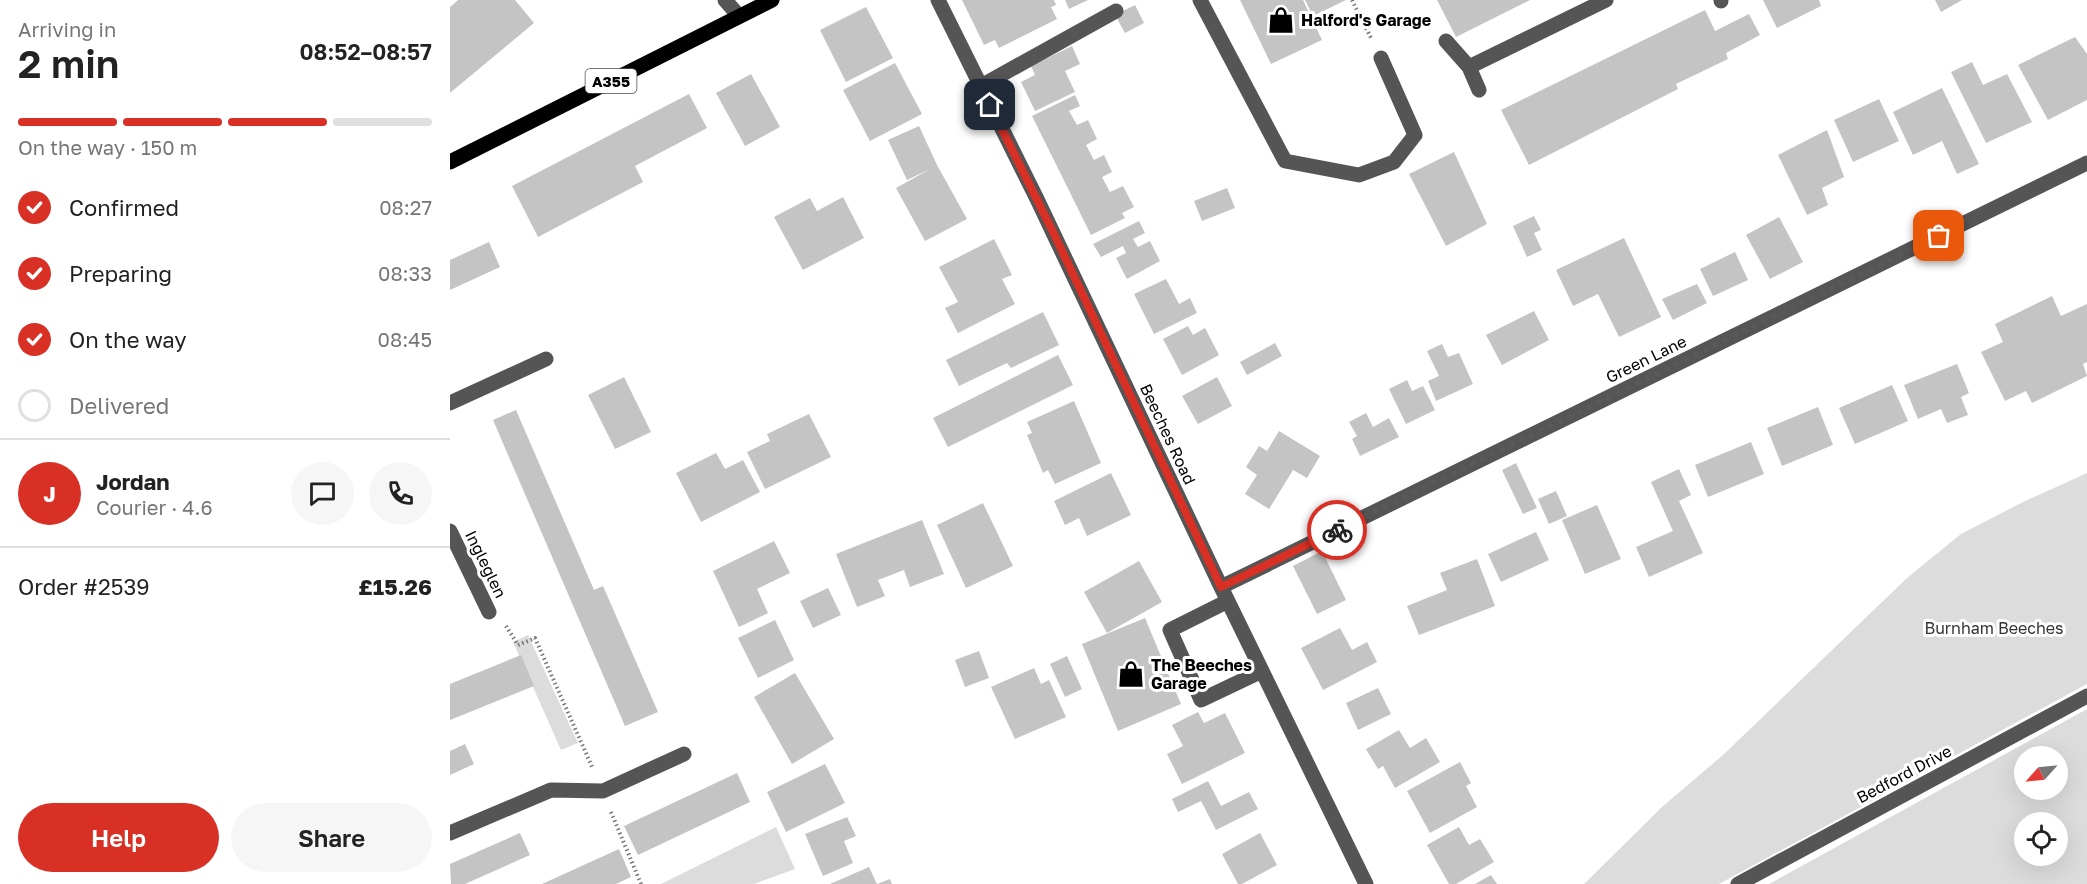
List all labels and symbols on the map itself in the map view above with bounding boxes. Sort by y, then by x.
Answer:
shop icon: Halford's Garage [1266,5,1296,35]
place label: Halford's Garage [1301,10,1431,30]
road number: A355 [586,69,636,93]
pin [964,79,1015,130]
pin [1913,210,1964,261]
street label: Green Lane [1602,331,1690,387]
street label: Beeches Road [1136,380,1200,488]
courier [1307,500,1367,560]
street label: Ingleglen [461,527,511,601]
park label: Burnham Beeches [1924,618,2064,638]
place label: The Beeches Garage [1151,655,1252,693]
shop icon: The Beeches Garage [1116,659,1146,689]
street label: Bedford Drive [1853,741,1955,807]
north arrow [2014,746,2068,800]

